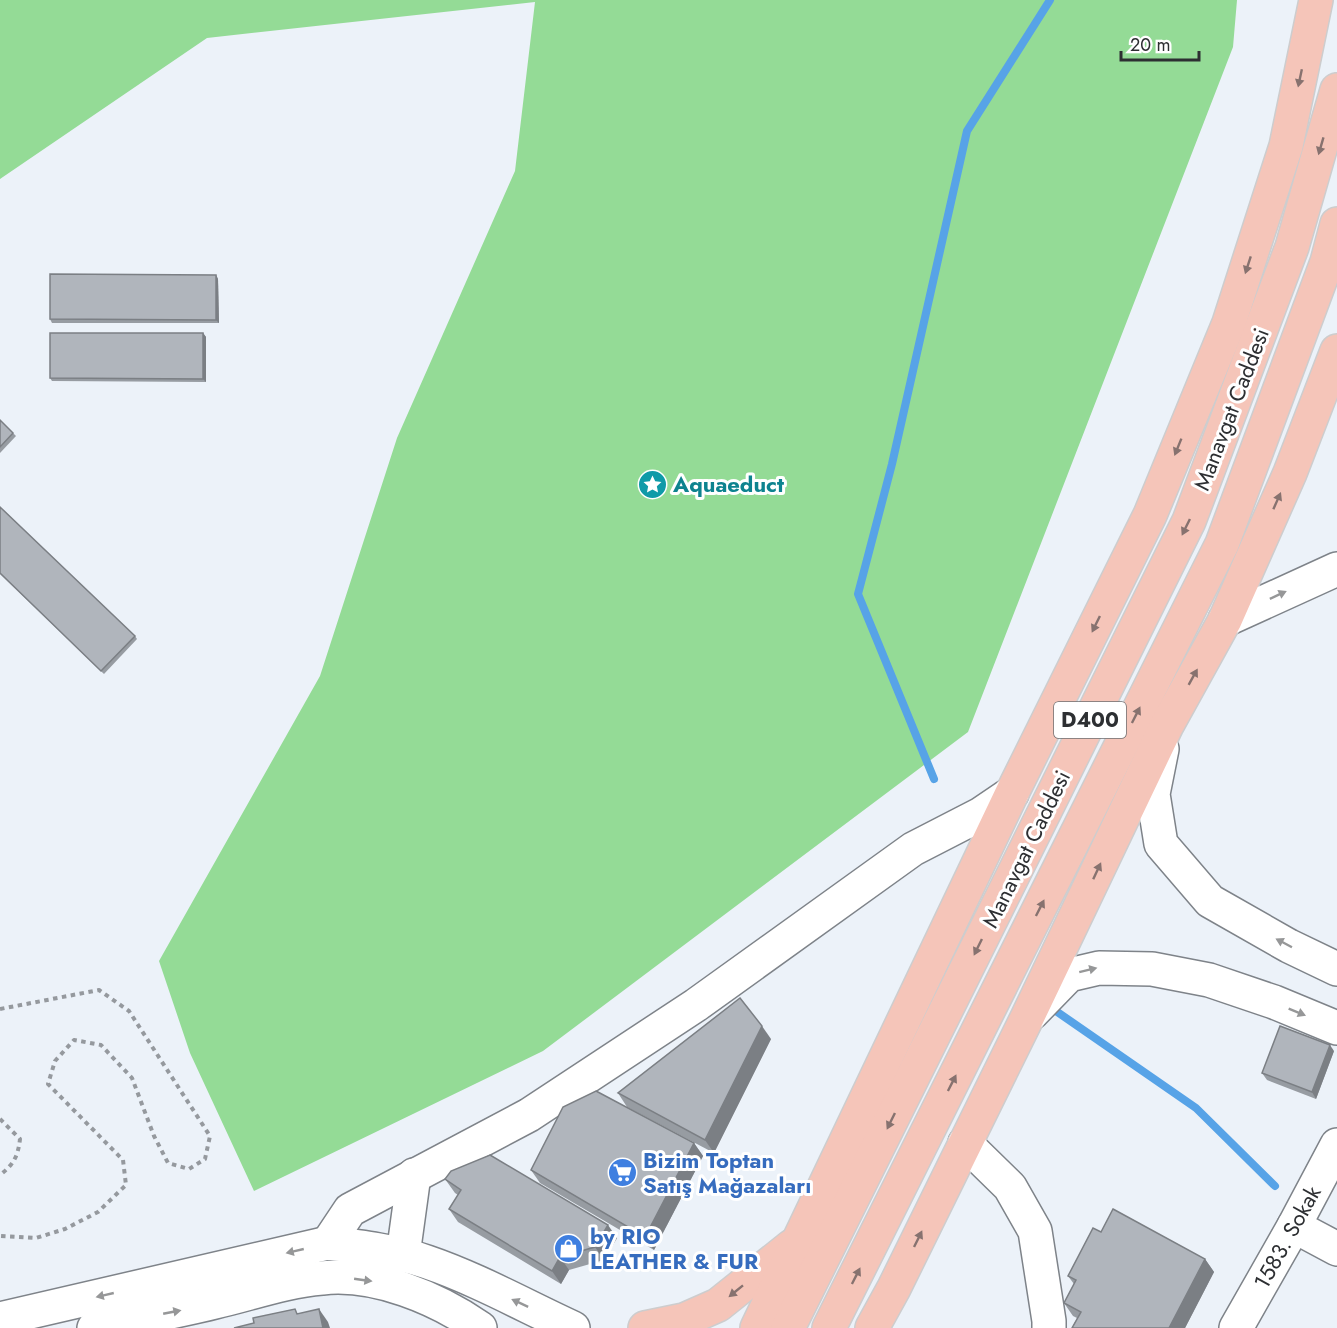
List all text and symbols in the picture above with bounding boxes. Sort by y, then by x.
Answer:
scale bar [1121,24,1199,62]
text: 20 m [1130,32,1170,58]
one-way arrow [1295,69,1304,88]
one-way arrow [1316,137,1325,155]
one-way arrow [1242,256,1252,274]
street label: Manavgat Caddesi [1185,323,1277,495]
one-way arrow [1173,439,1183,457]
place icon: Aquaeduct [636,468,668,500]
place label: Aquaeduct [672,468,784,500]
one-way arrow [1272,492,1282,510]
one-way arrow [1181,519,1190,536]
one-way arrow [1270,591,1287,600]
one-way arrow [1091,616,1100,633]
one-way arrow [1188,669,1199,685]
road number: D400 [1054,702,1126,738]
one-way arrow [1131,706,1141,724]
street label: Manavgat Caddesi [974,765,1078,933]
one-way arrow [1093,862,1102,879]
one-way arrow [1035,900,1044,917]
one-way arrow [973,938,982,955]
one-way arrow [1276,938,1293,948]
one-way arrow [1079,965,1097,975]
one-way arrow [1288,1007,1306,1017]
one-way arrow [948,1074,957,1091]
one-way arrow [886,1113,896,1130]
place label: Bizim Toptan Satış Mağazaları [643,1144,811,1201]
supermarket icon: Bizim Toptan Satış Mağazaları [606,1157,638,1189]
street label: 1583. Sokak [1246,1179,1329,1294]
place label: by RIO LEATHER & FUR [590,1220,759,1277]
one-way arrow [913,1230,922,1247]
shop icon: by RIO LEATHER & FUR [553,1233,585,1265]
one-way arrow [285,1247,304,1256]
one-way arrow [851,1267,860,1284]
one-way arrow [353,1275,372,1284]
one-way arrow [728,1284,743,1296]
one-way arrow [96,1290,114,1300]
one-way arrow [512,1299,529,1308]
one-way arrow [163,1307,182,1316]

